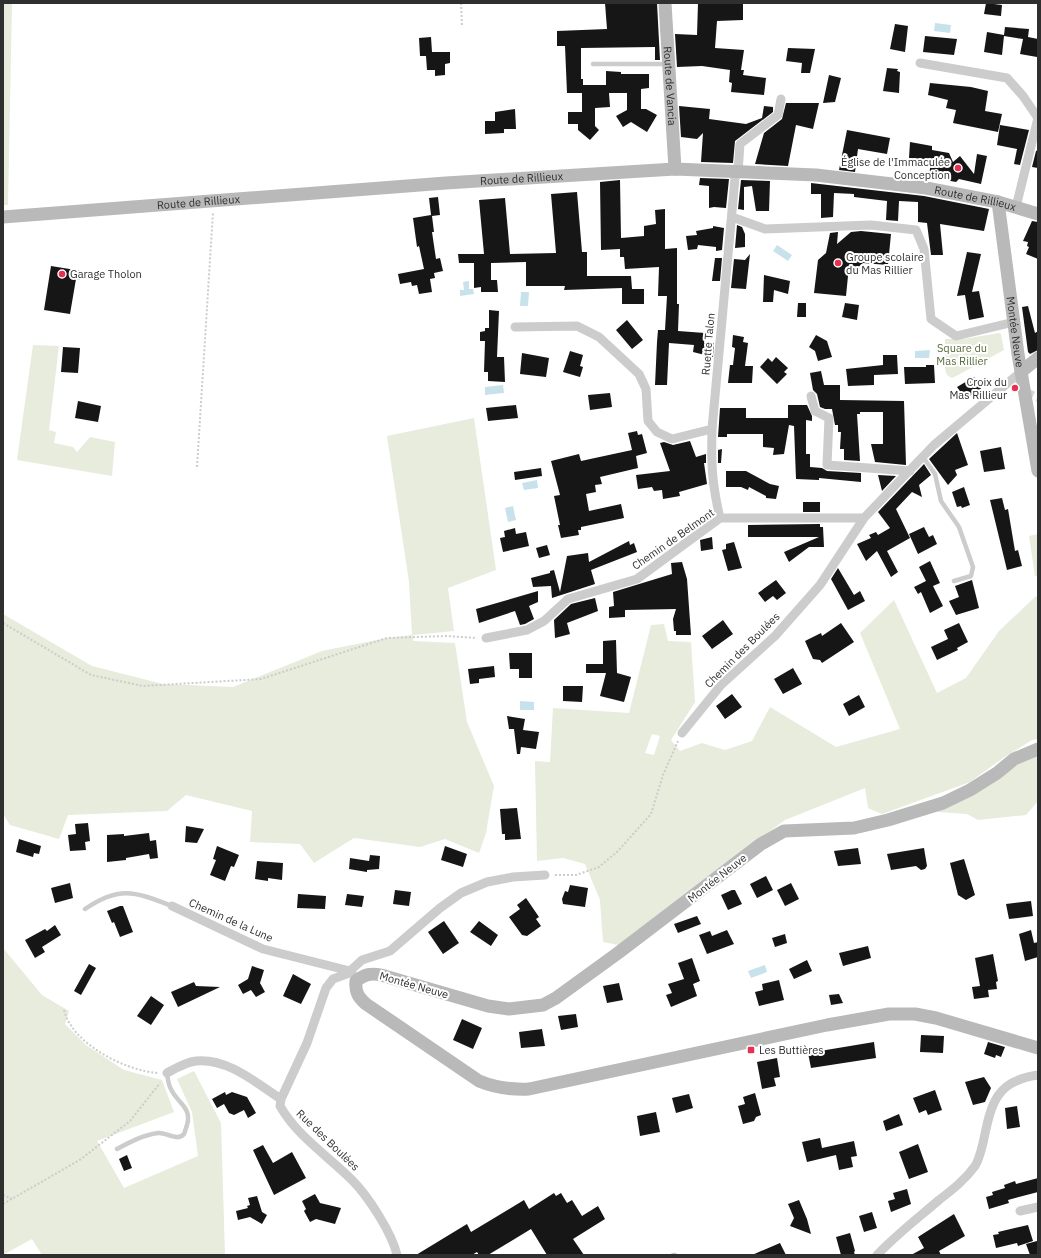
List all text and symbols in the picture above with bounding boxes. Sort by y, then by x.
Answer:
street label: Route de Vancia [661,46,679,126]
place label: Église de l'Immaculée Conception [841,155,950,182]
marker: Église de l'Immaculée Conception [953,163,963,173]
street label: Route de Rillieux [480,169,564,188]
street label: Route de Rillieux [933,183,1018,214]
street label: Route de Rillieux [156,192,241,212]
place label: Groupe scolaire du Mas Rillier [846,250,924,277]
marker: Groupe scolaire du Mas Rillier [833,258,843,268]
place label: Garage Tholon [70,267,142,281]
marker: Garage Tholon [57,269,67,279]
street label: Montée Neuve [1003,296,1027,368]
street label: Ruette Talon [698,312,718,376]
park label: Square du Mas Rillier [936,341,988,368]
place label: Croix du Mas Rillieur [949,375,1007,402]
marker: Croix du Mas Rillieur [1010,383,1020,393]
street label: Chemin de Belmont [629,505,717,573]
street label: Chemin des Boulées [701,609,783,691]
street label: Montée Neuve [685,851,749,905]
street label: Chemin de la Lune [187,895,275,945]
street label: Montée Neuve [378,968,450,1002]
place label: Les Buttières [759,1043,824,1057]
marker: Les Buttières [746,1045,756,1055]
street label: Rue des Boulées [294,1106,362,1174]

